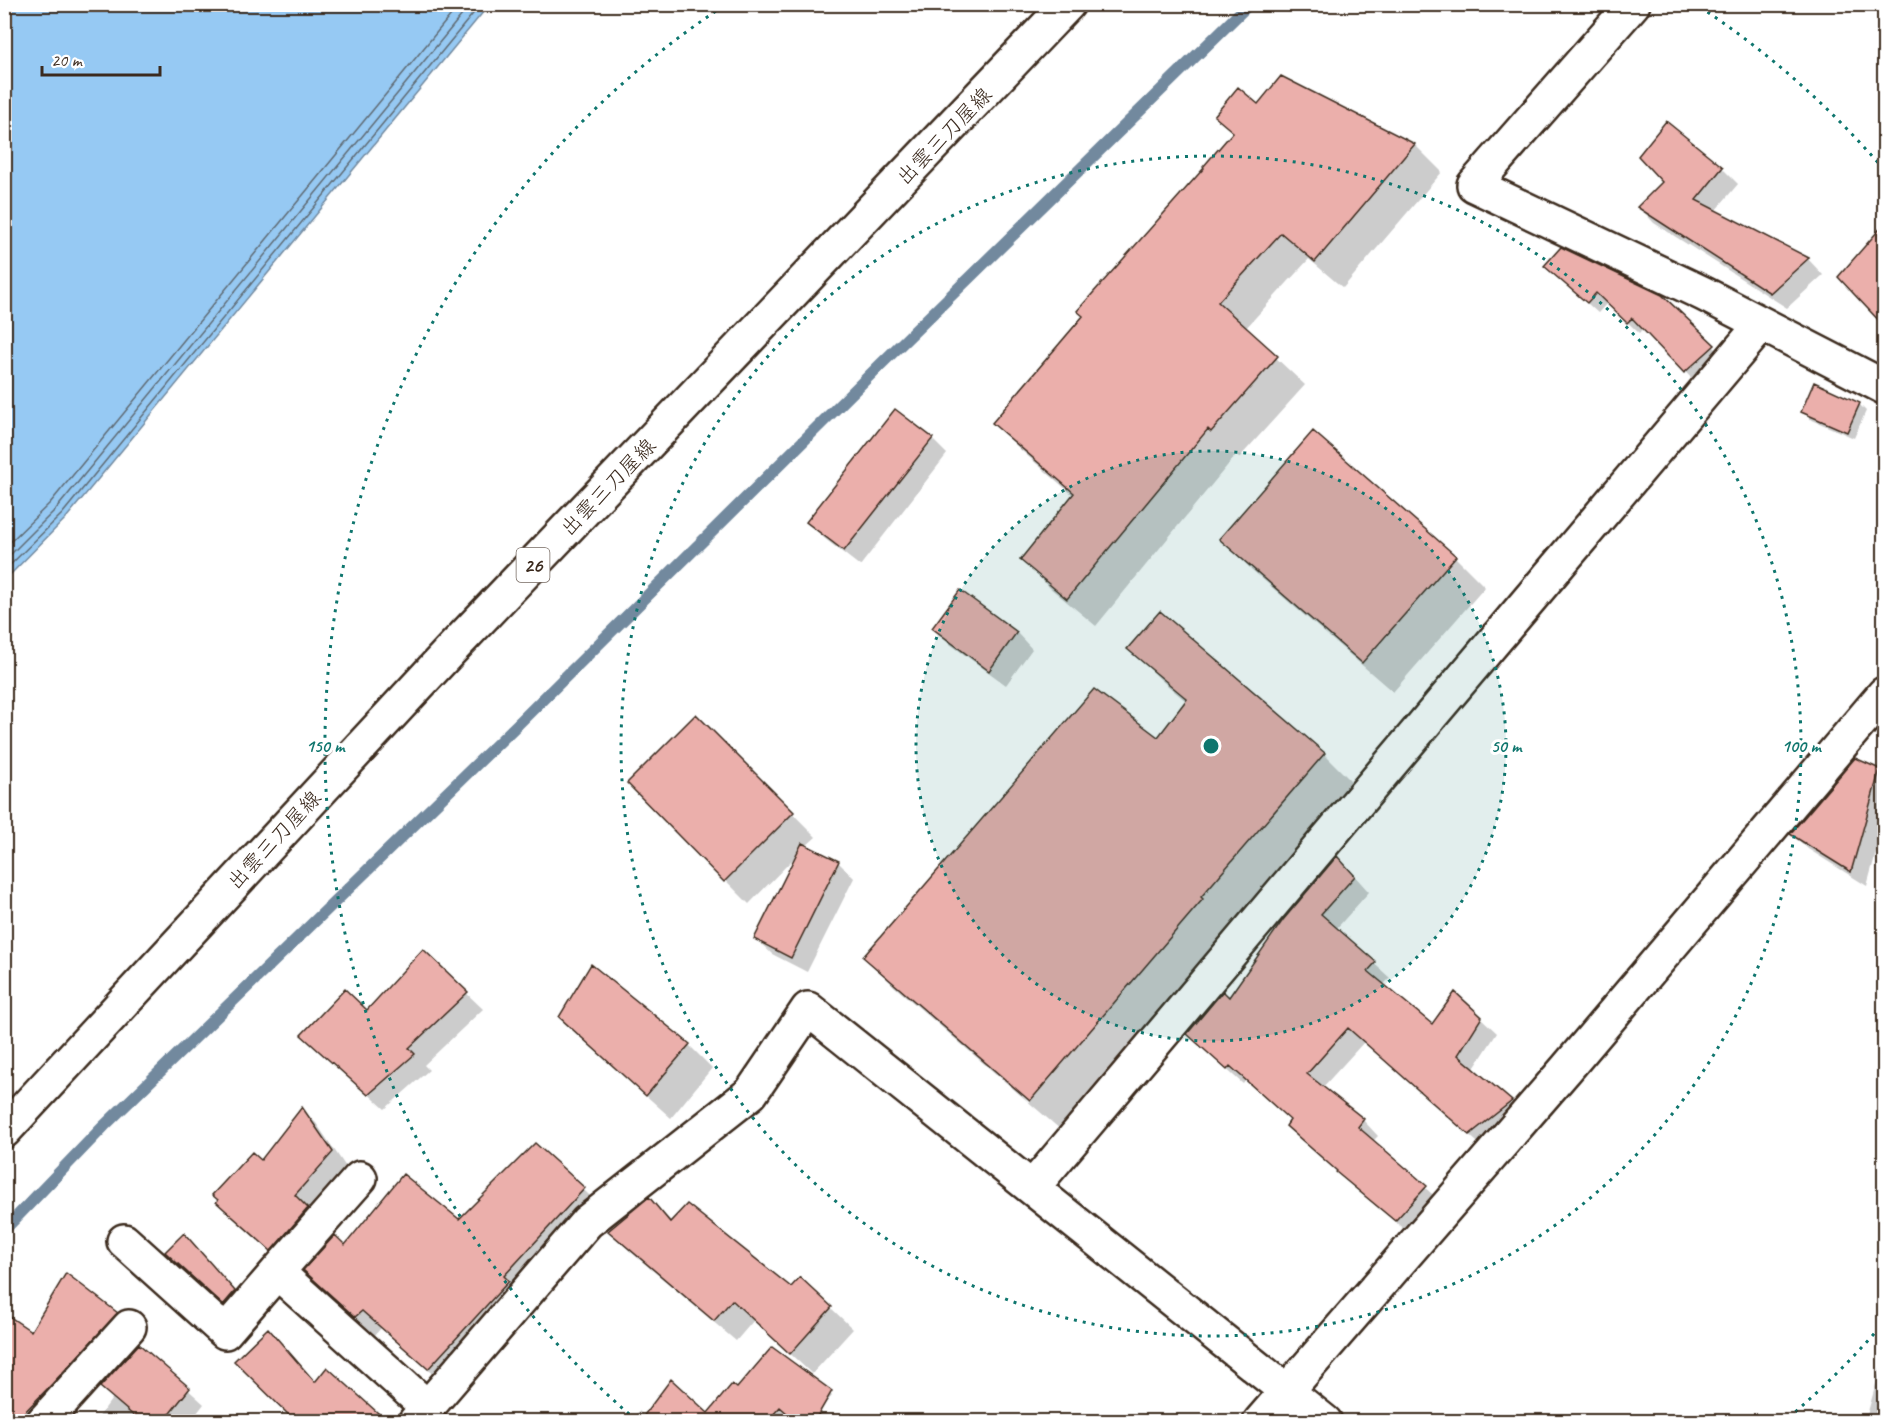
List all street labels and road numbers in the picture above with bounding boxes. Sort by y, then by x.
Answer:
street label: 出雲三刀屋線 [891,82,997,190]
street label: 出雲三刀屋線 [555,433,661,541]
road number: 26 [516,548,550,582]
street label: 出雲三刀屋線 [222,785,326,895]

